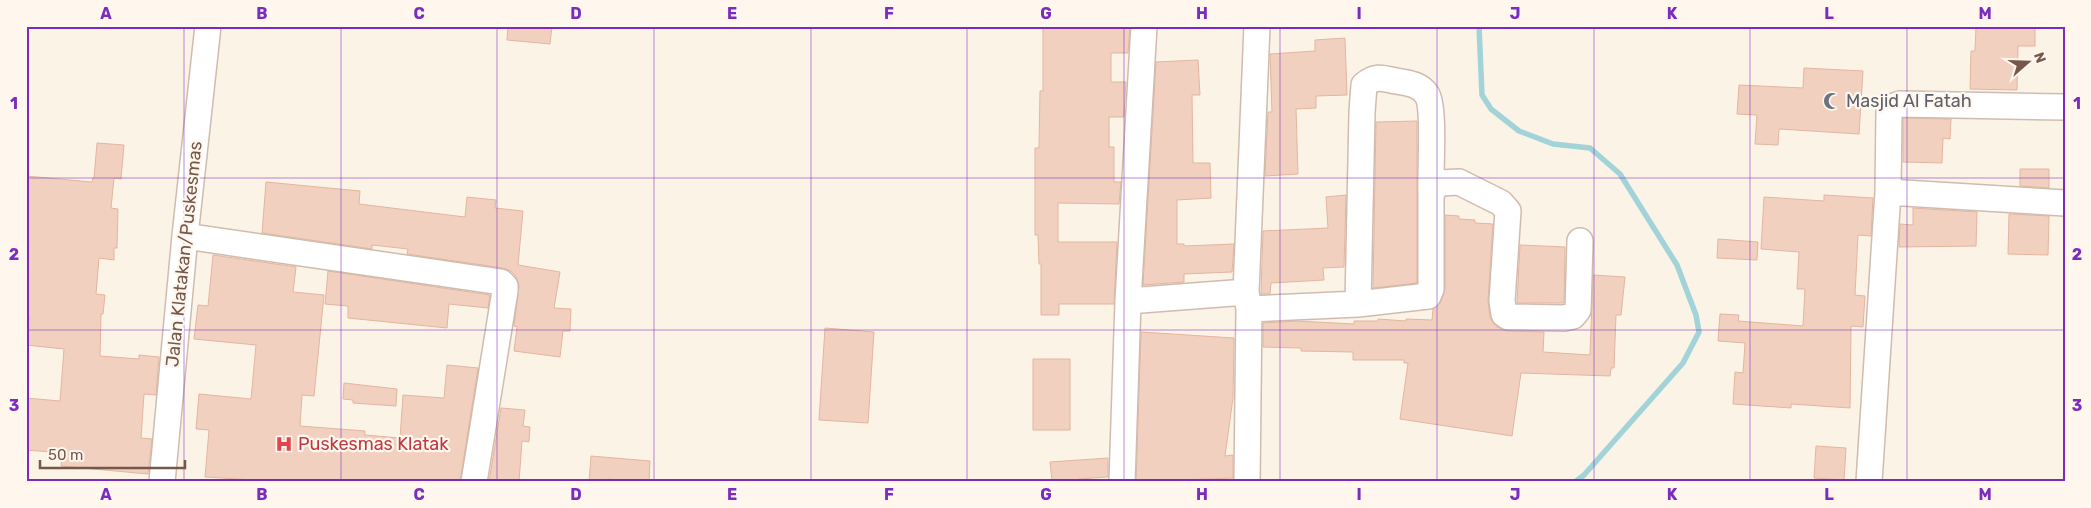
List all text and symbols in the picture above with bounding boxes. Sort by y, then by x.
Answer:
text: A [100,4,112,23]
text: B [256,4,268,23]
text: C [413,4,425,23]
text: D [570,4,582,23]
text: E [727,4,737,23]
text: F [884,4,894,23]
text: G [1040,4,1052,23]
text: H [1196,4,1208,23]
text: I [1356,4,1362,23]
text: J [1510,4,1520,23]
text: K [1667,4,1678,23]
text: L [1824,4,1834,23]
text: M [1978,4,1992,23]
north arrow [2004,38,2054,88]
text: N [2030,50,2049,65]
place label: Masjid Al Fatah [1846,90,1972,112]
mosque icon: Masjid Al Fatah [1822,91,1842,111]
text: 1 [10,94,18,113]
text: 1 [2073,94,2081,113]
street label: Jalan Klatakan/Puskesmas [161,140,207,368]
text: 2 [9,245,19,264]
text: 2 [2072,245,2082,264]
text: 3 [9,396,19,415]
text: 3 [2072,396,2082,415]
place label: Puskesmas Klatak [298,433,449,455]
hospital icon: Puskesmas Klatak [274,434,294,454]
scale bar [40,438,185,470]
text: 50 m [48,446,83,464]
text: A [100,485,112,504]
text: B [256,485,268,504]
text: C [413,485,425,504]
text: D [570,485,582,504]
text: E [727,485,737,504]
text: F [884,485,894,504]
text: G [1040,485,1052,504]
text: H [1196,485,1208,504]
text: I [1356,485,1362,504]
text: J [1510,485,1520,504]
text: K [1667,485,1678,504]
text: L [1824,485,1834,504]
text: M [1978,485,1992,504]

